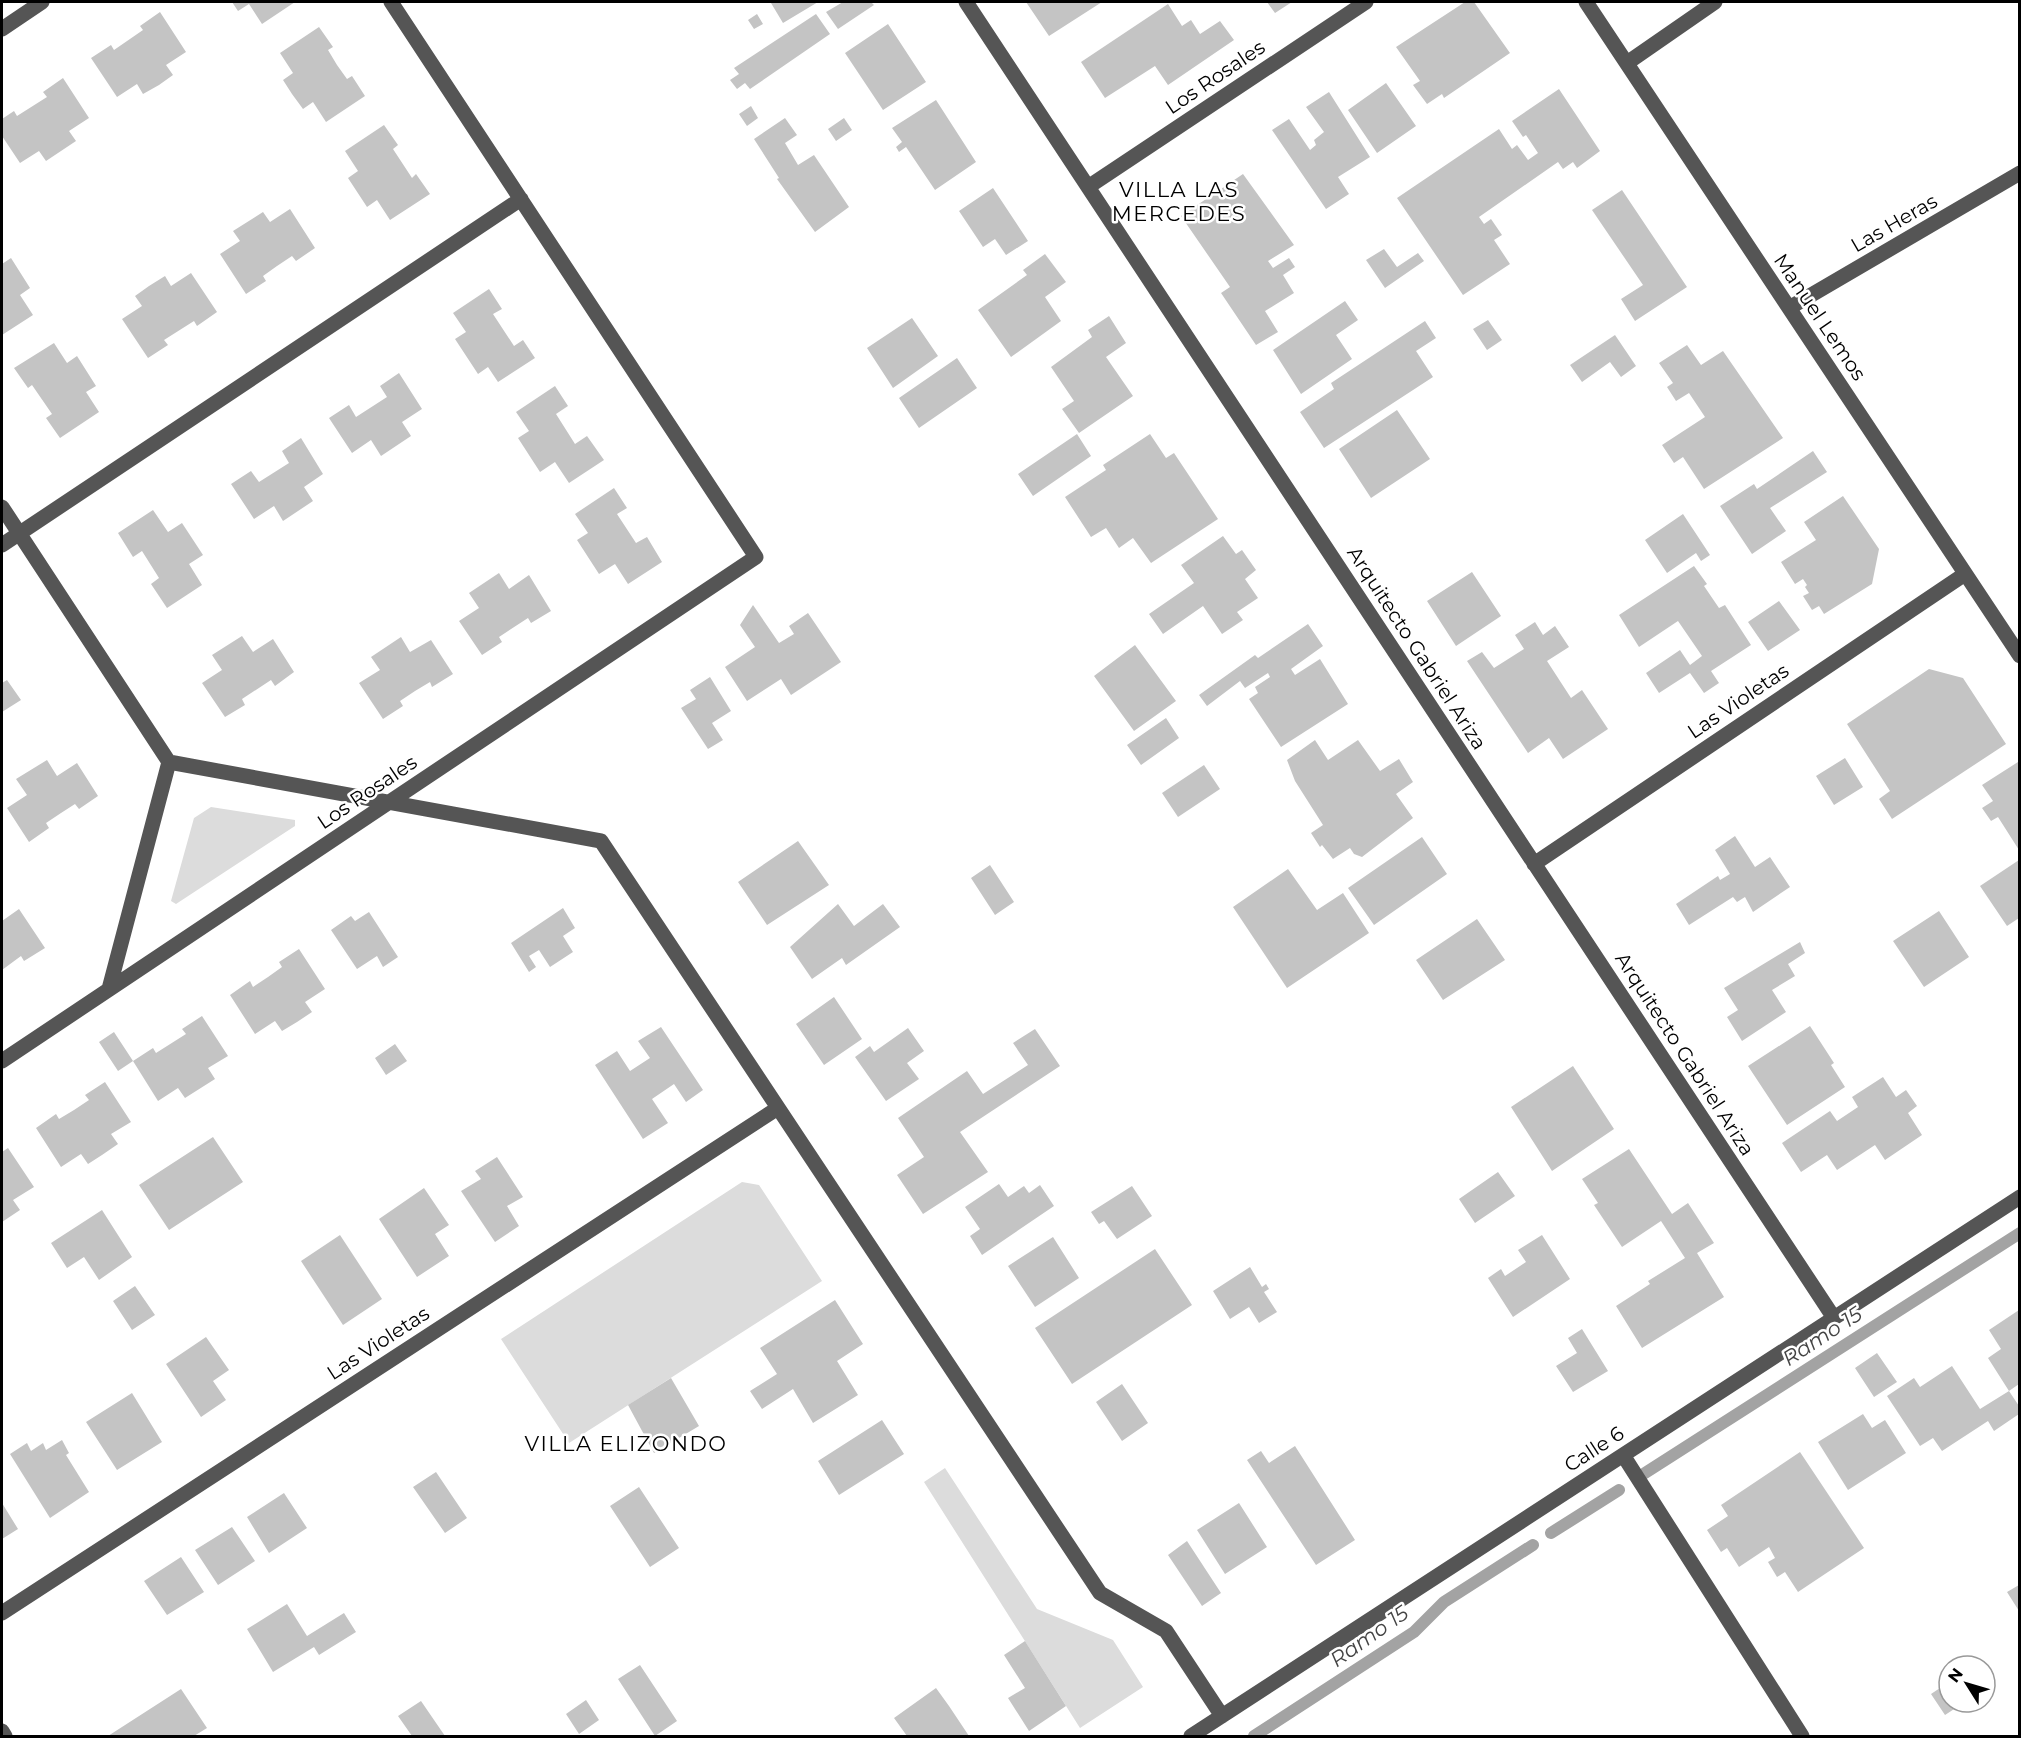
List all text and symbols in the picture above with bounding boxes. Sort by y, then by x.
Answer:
street label: Los Rosales [1161,35,1270,119]
district label: VILLA LAS MERCEDES [1112,177,1246,226]
street label: Las Heras [1847,189,1942,257]
street label: Manuel Lemos [1769,249,1871,385]
street label: Arquitecto Gabriel Ariza [1342,542,1492,754]
street label: Las Violetas [1683,658,1793,744]
street label: Los Rosales [313,750,422,834]
street label: Arquitecto Gabriel Ariza [1610,948,1760,1160]
water label: Ramo 15 [1778,1300,1867,1371]
street label: Las Violetas [322,1301,434,1385]
street label: Calle 6 [1560,1421,1628,1477]
district label: VILLA ELIZONDO [525,1431,727,1456]
water label: Ramo 15 [1325,1599,1414,1672]
north arrow [1937,1654,1997,1714]
text: N [1944,1664,1967,1686]

